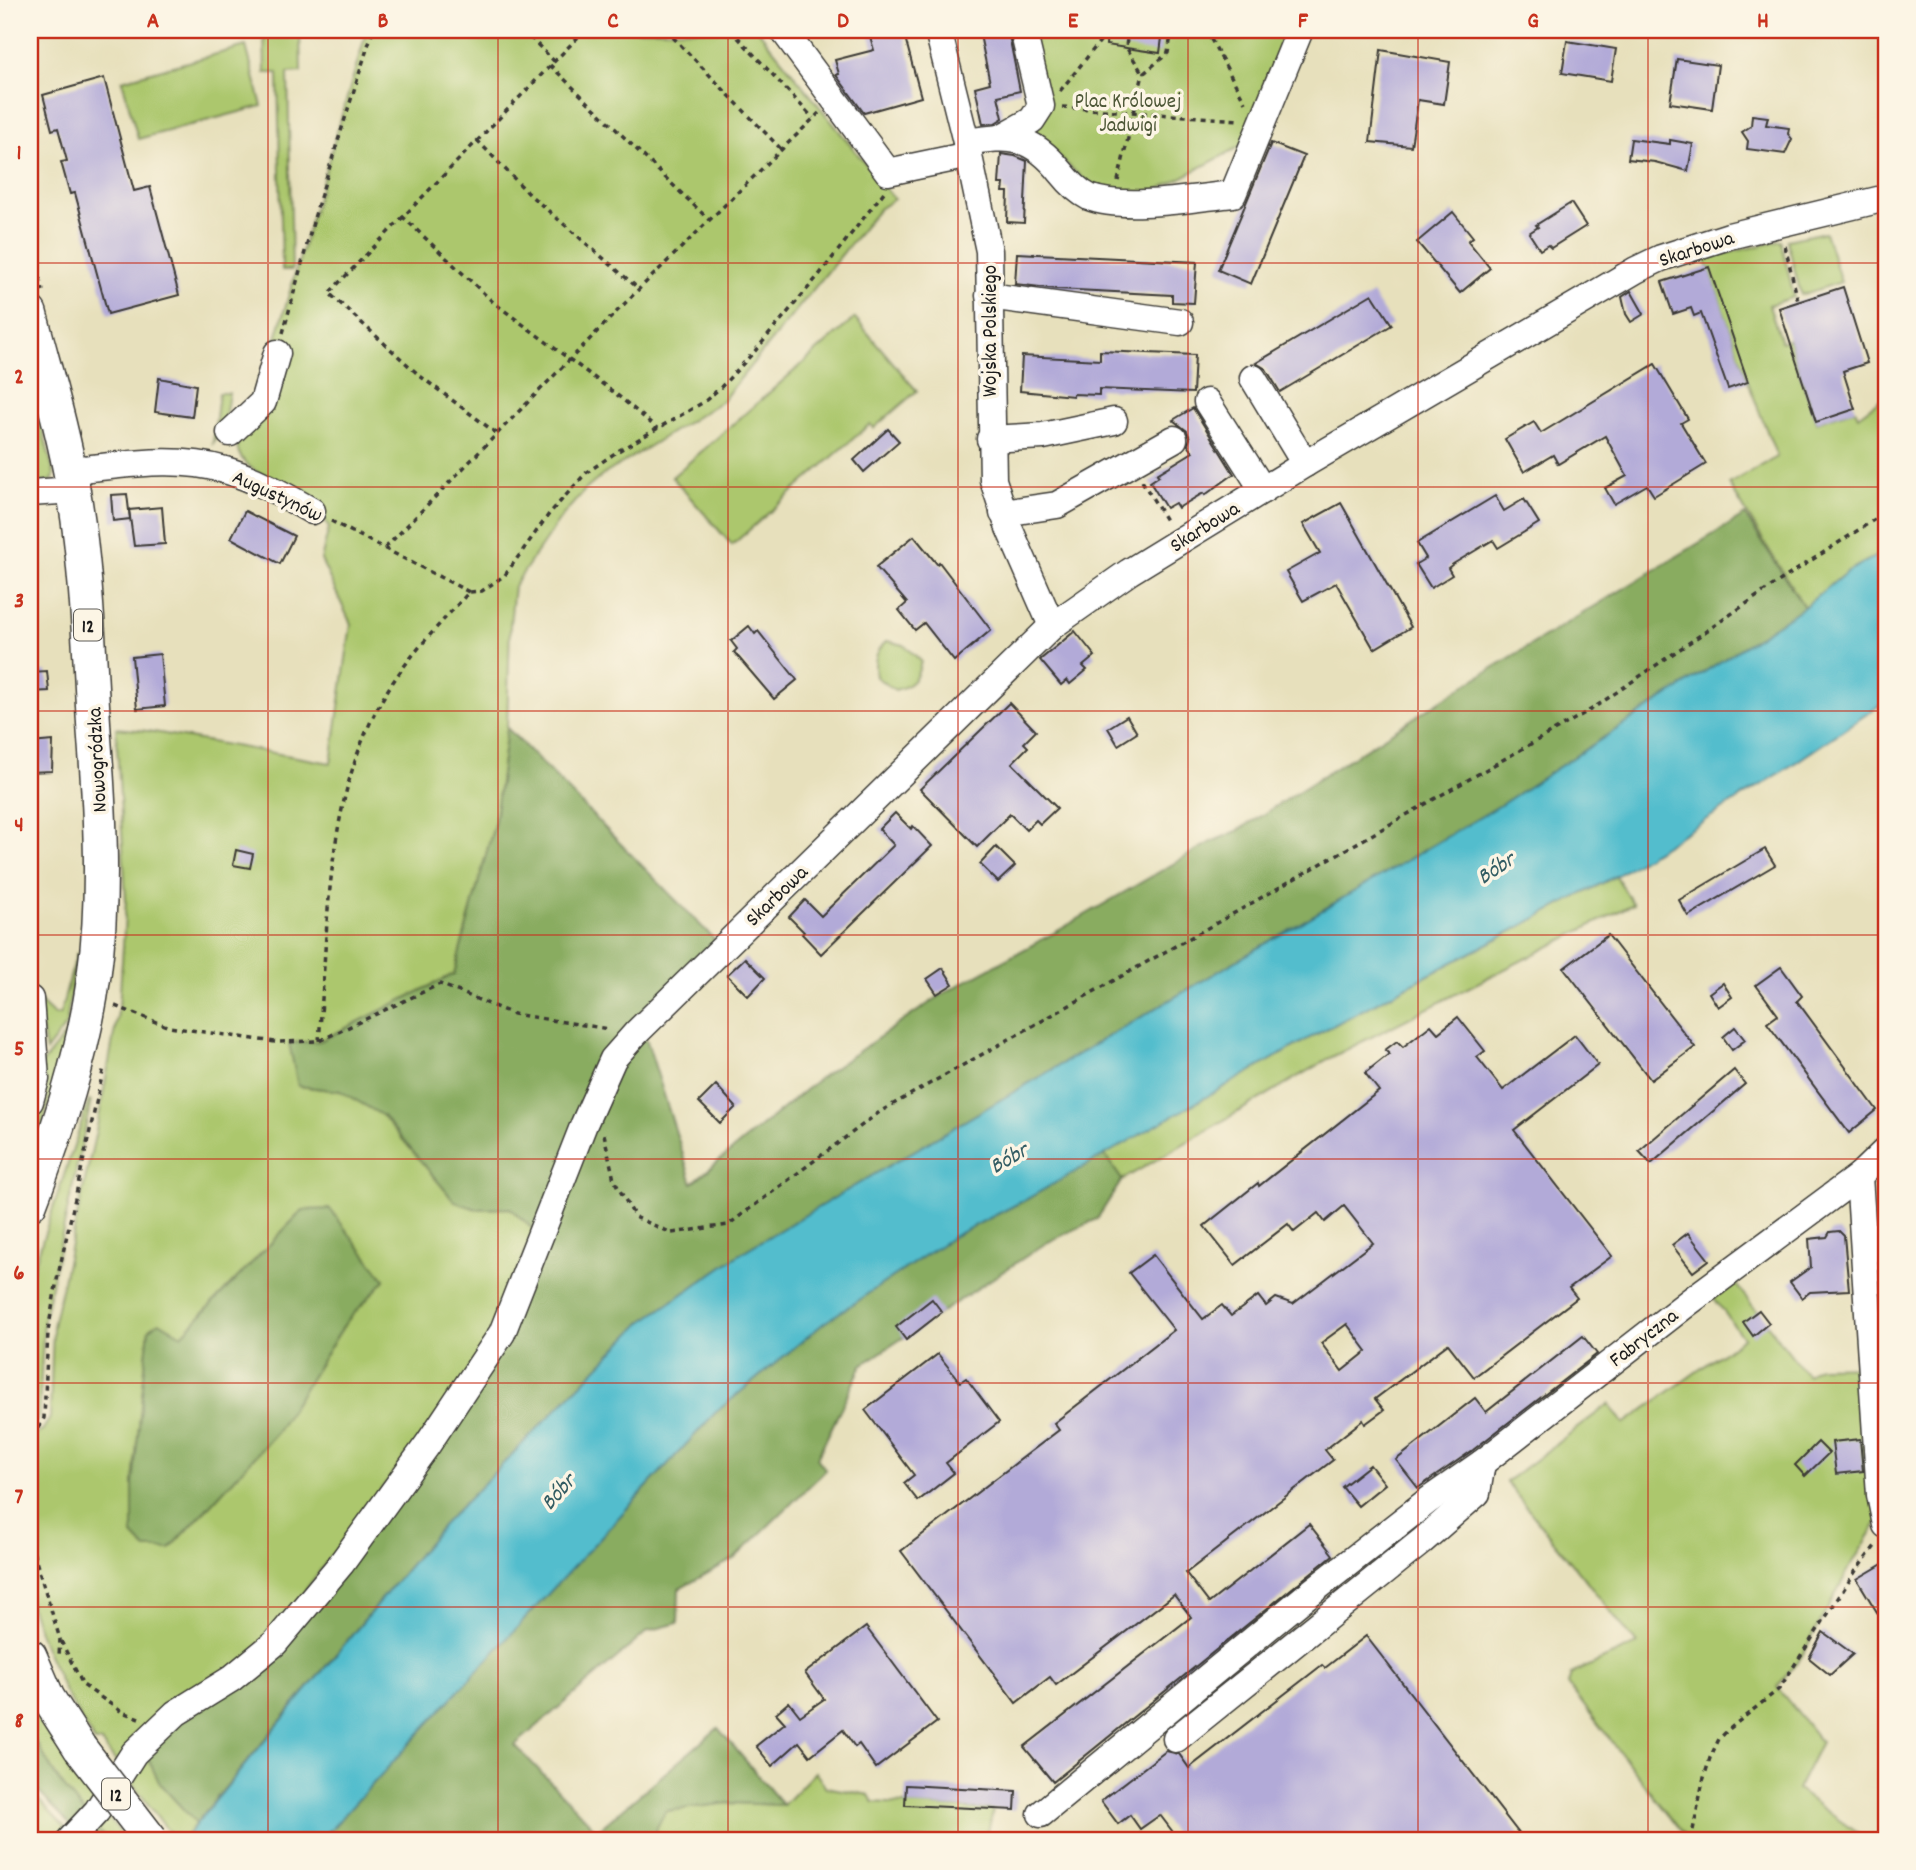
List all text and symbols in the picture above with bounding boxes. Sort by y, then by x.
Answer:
text: A [147,6,159,39]
text: B [378,6,389,39]
text: C [607,6,619,39]
text: D [837,6,849,39]
text: E [1068,6,1079,39]
text: F [1298,6,1309,39]
text: G [1527,6,1539,39]
text: H [1757,6,1769,39]
park label: Plac Królowej Jadwigi [1074,88,1182,142]
text: 1 [16,138,22,171]
street label: Skarbowa [1656,224,1739,277]
street label: Wojska Polskiego [977,265,1007,397]
text: 2 [14,362,24,395]
street label: Augustynów [227,464,327,532]
street label: Skarbowa [1165,495,1247,562]
text: 3 [14,586,24,619]
road number: 12 [74,610,102,640]
street label: Nowogródzka [81,705,117,813]
text: 4 [14,810,24,843]
water label: Bóbr [1471,844,1525,895]
street label: Skarbowa [740,859,817,935]
text: 5 [14,1034,24,1067]
water label: Bóbr [984,1135,1037,1184]
text: 6 [13,1258,25,1291]
street label: Fabryczna [1604,1302,1687,1376]
water label: Bóbr [534,1466,587,1519]
text: 7 [15,1482,24,1515]
text: 8 [14,1706,24,1739]
road number: 12 [102,1778,130,1810]

